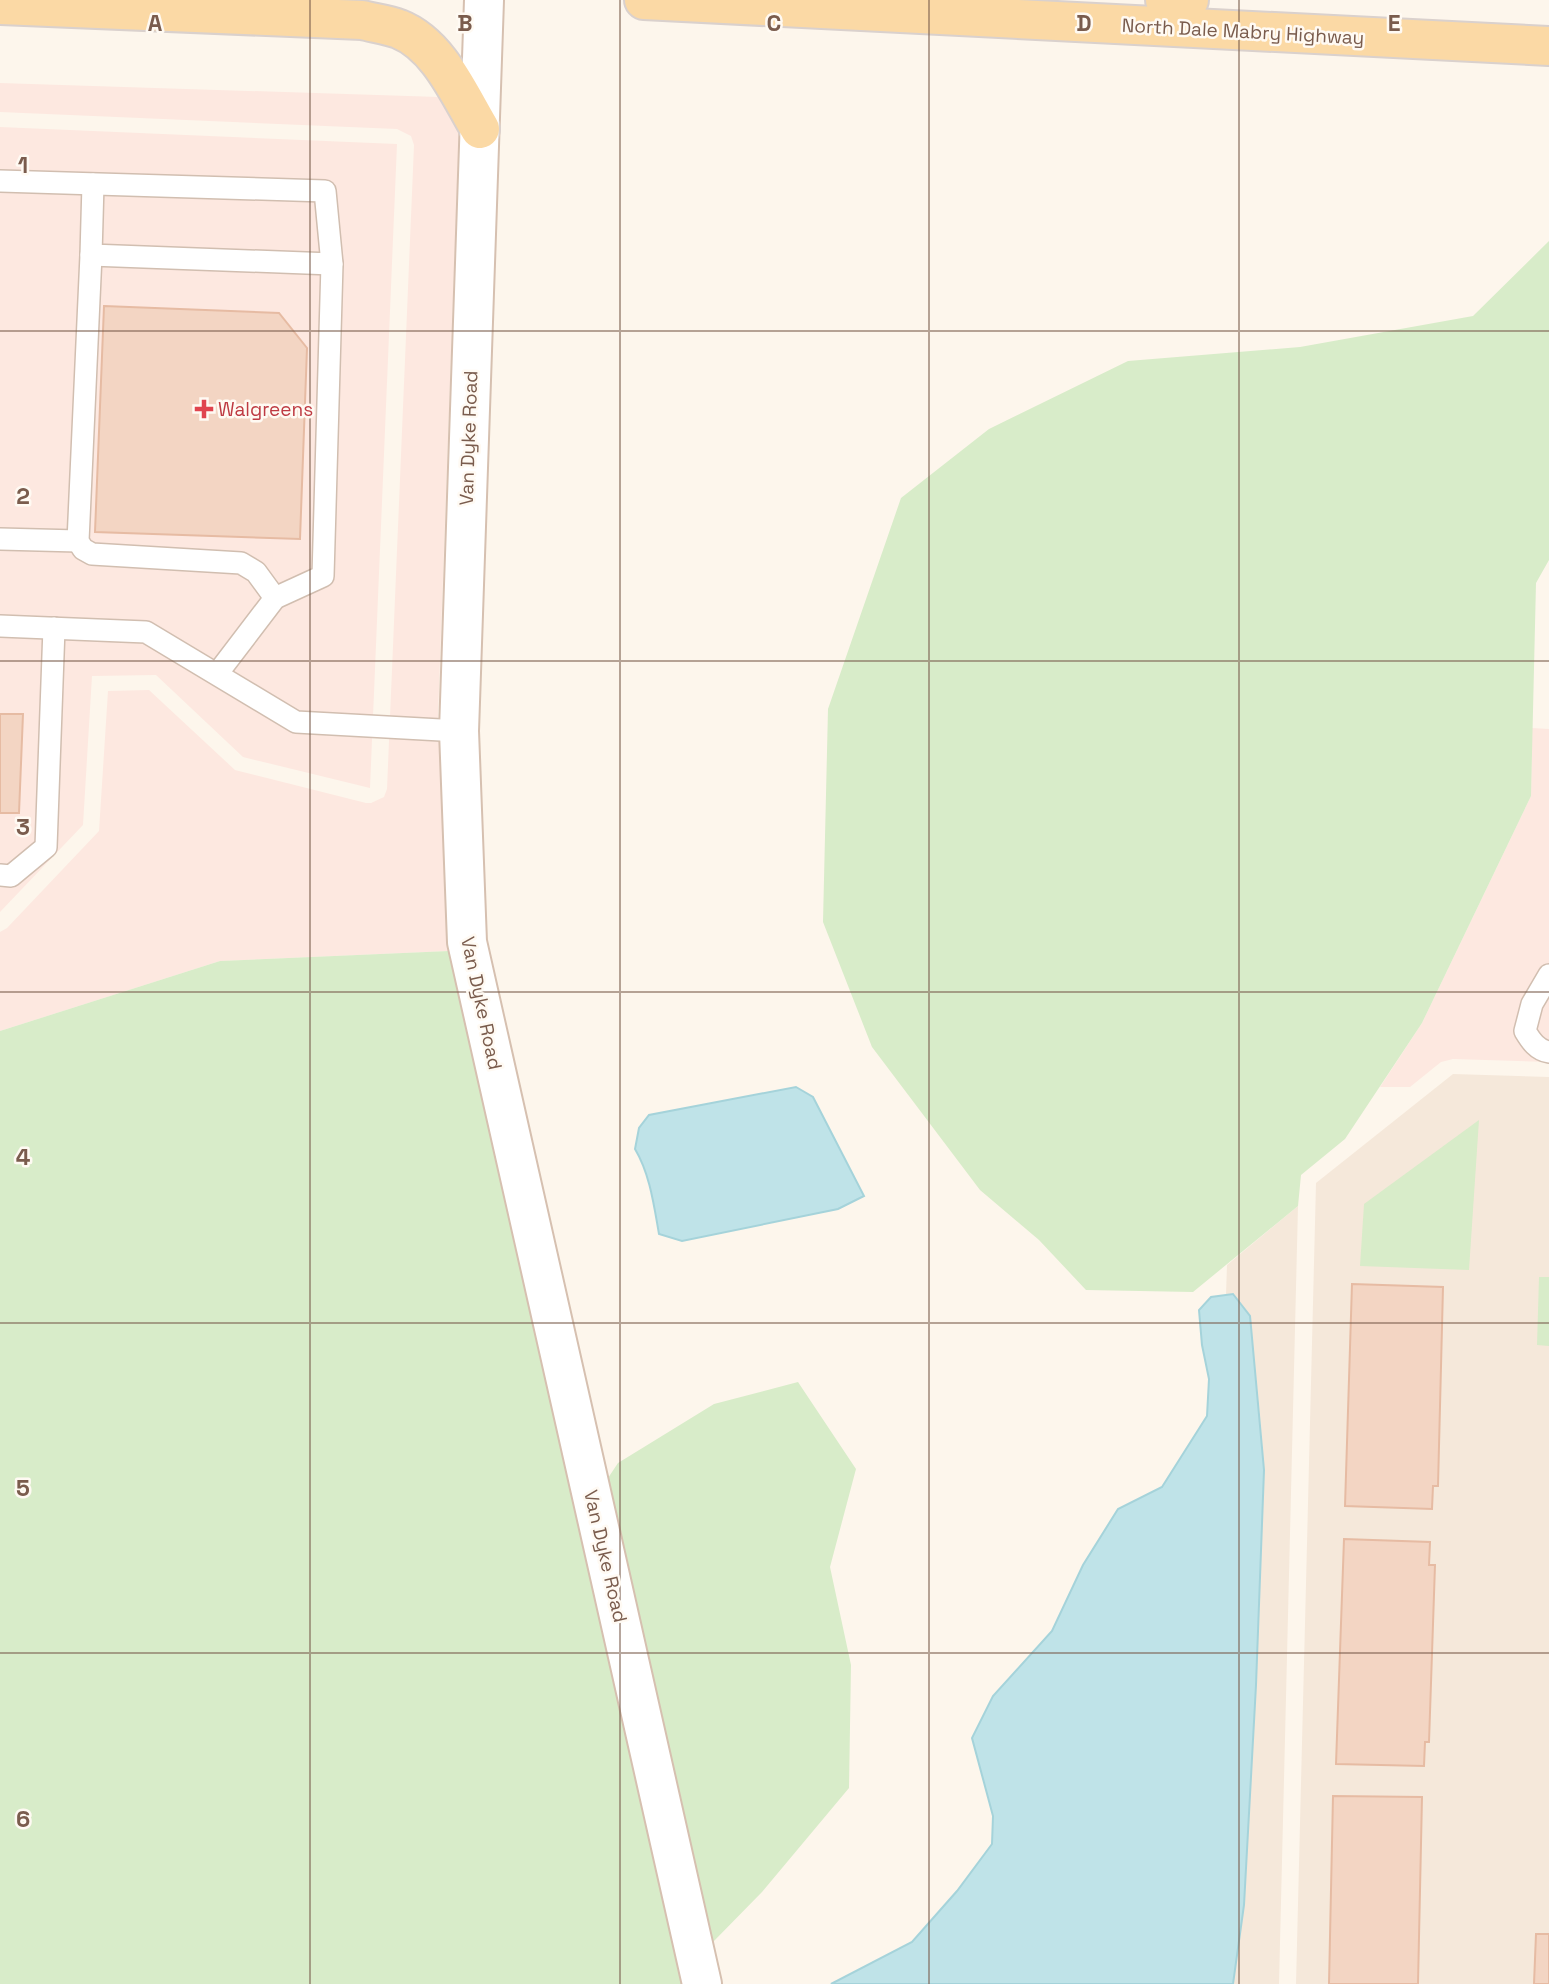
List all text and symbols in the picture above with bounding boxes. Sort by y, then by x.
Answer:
text: A [148,8,163,38]
text: B [457,8,473,38]
text: C [767,8,781,38]
text: D [1076,8,1092,38]
text: E [1388,8,1400,38]
street label: North Dale Mabry Highway [1121,13,1365,50]
text: 1 [18,150,28,180]
street label: Van Dyke Road [454,370,483,506]
place label: Walgreens [218,397,313,422]
marker: Walgreens [196,401,212,417]
text: 2 [16,481,30,511]
text: 3 [16,812,30,842]
street label: Van Dyke Road [455,934,508,1072]
text: 4 [16,1142,31,1172]
text: 5 [16,1473,30,1503]
street label: Van Dyke Road [578,1487,633,1625]
text: 6 [16,1804,30,1834]

